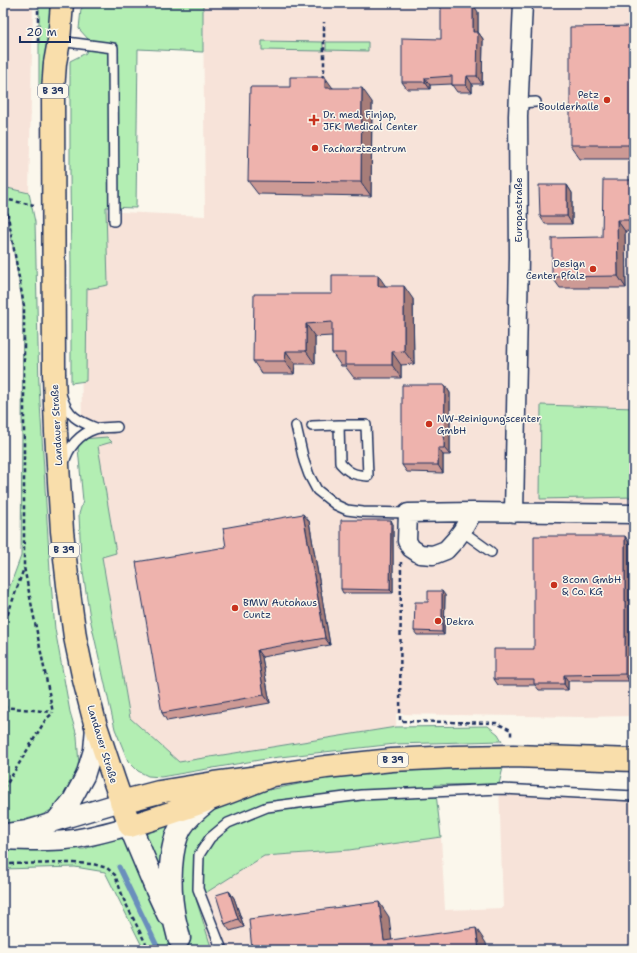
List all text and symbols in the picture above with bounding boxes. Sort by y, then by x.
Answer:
scale bar [20,18,70,44]
text: 20 m [26,24,57,40]
road number: B 39 [38,84,68,98]
place label: Petz Boulderhalle [538,88,599,113]
marker: Petz Boulderhalle [602,95,612,105]
place label: Dr. med. Finjap, JFK Medical Center [323,108,418,133]
marker: Dr. med. Finjap, JFK Medical Center [308,114,320,126]
place label: Facharztzentrum [323,142,406,155]
marker: Facharztzentrum [310,143,320,153]
street label: Europastraße [512,177,525,243]
place label: Design Center Pfalz [526,257,585,282]
marker: Design Center Pfalz [588,264,598,274]
street label: Landauer Straße [48,384,65,466]
place label: NW-Reinigungscenter GmbH [437,412,541,437]
marker: NW-Reinigungscenter GmbH [424,419,434,429]
road number: B 39 [49,543,79,557]
place label: 8com GmbH & Co. KG [562,573,621,598]
marker: 8com GmbH & Co. KG [549,580,559,590]
place label: BMW Autohaus Cuntz [243,596,317,621]
marker: BMW Autohaus Cuntz [230,603,240,613]
place label: Dekra [446,615,475,628]
marker: Dekra [433,616,443,626]
street label: Landauer Straße [84,703,121,785]
road number: B 39 [378,753,408,767]

